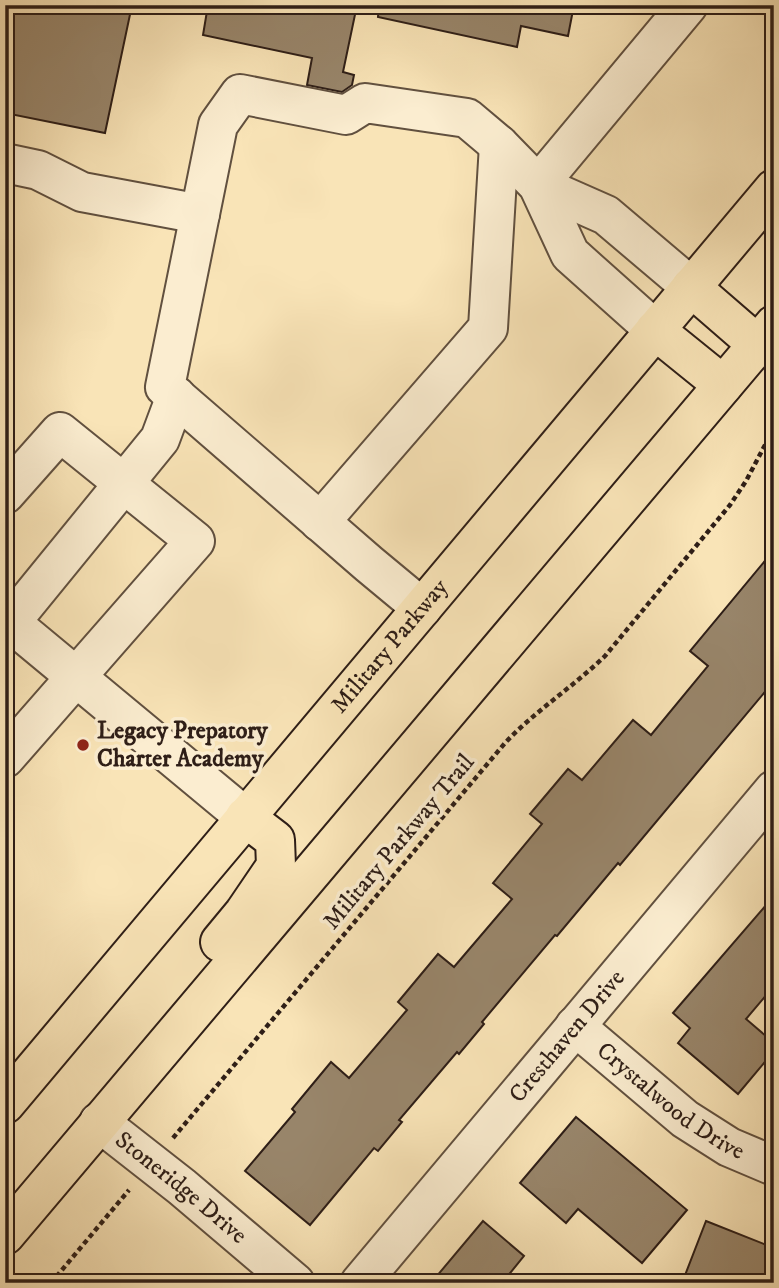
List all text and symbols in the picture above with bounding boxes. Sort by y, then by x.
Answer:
street label: Military Parkway [325,572,455,720]
place label: Legacy Prepatory Charter Academy [97,716,268,774]
marker: Legacy Prepatory Charter Academy [75,737,91,753]
street label: Military Parkway Trail [317,748,482,936]
street label: Cresthaven Drive [503,964,632,1109]
street label: Crystalwood Drive [590,1036,749,1167]
street label: Stoneridge Drive [109,1125,253,1251]

